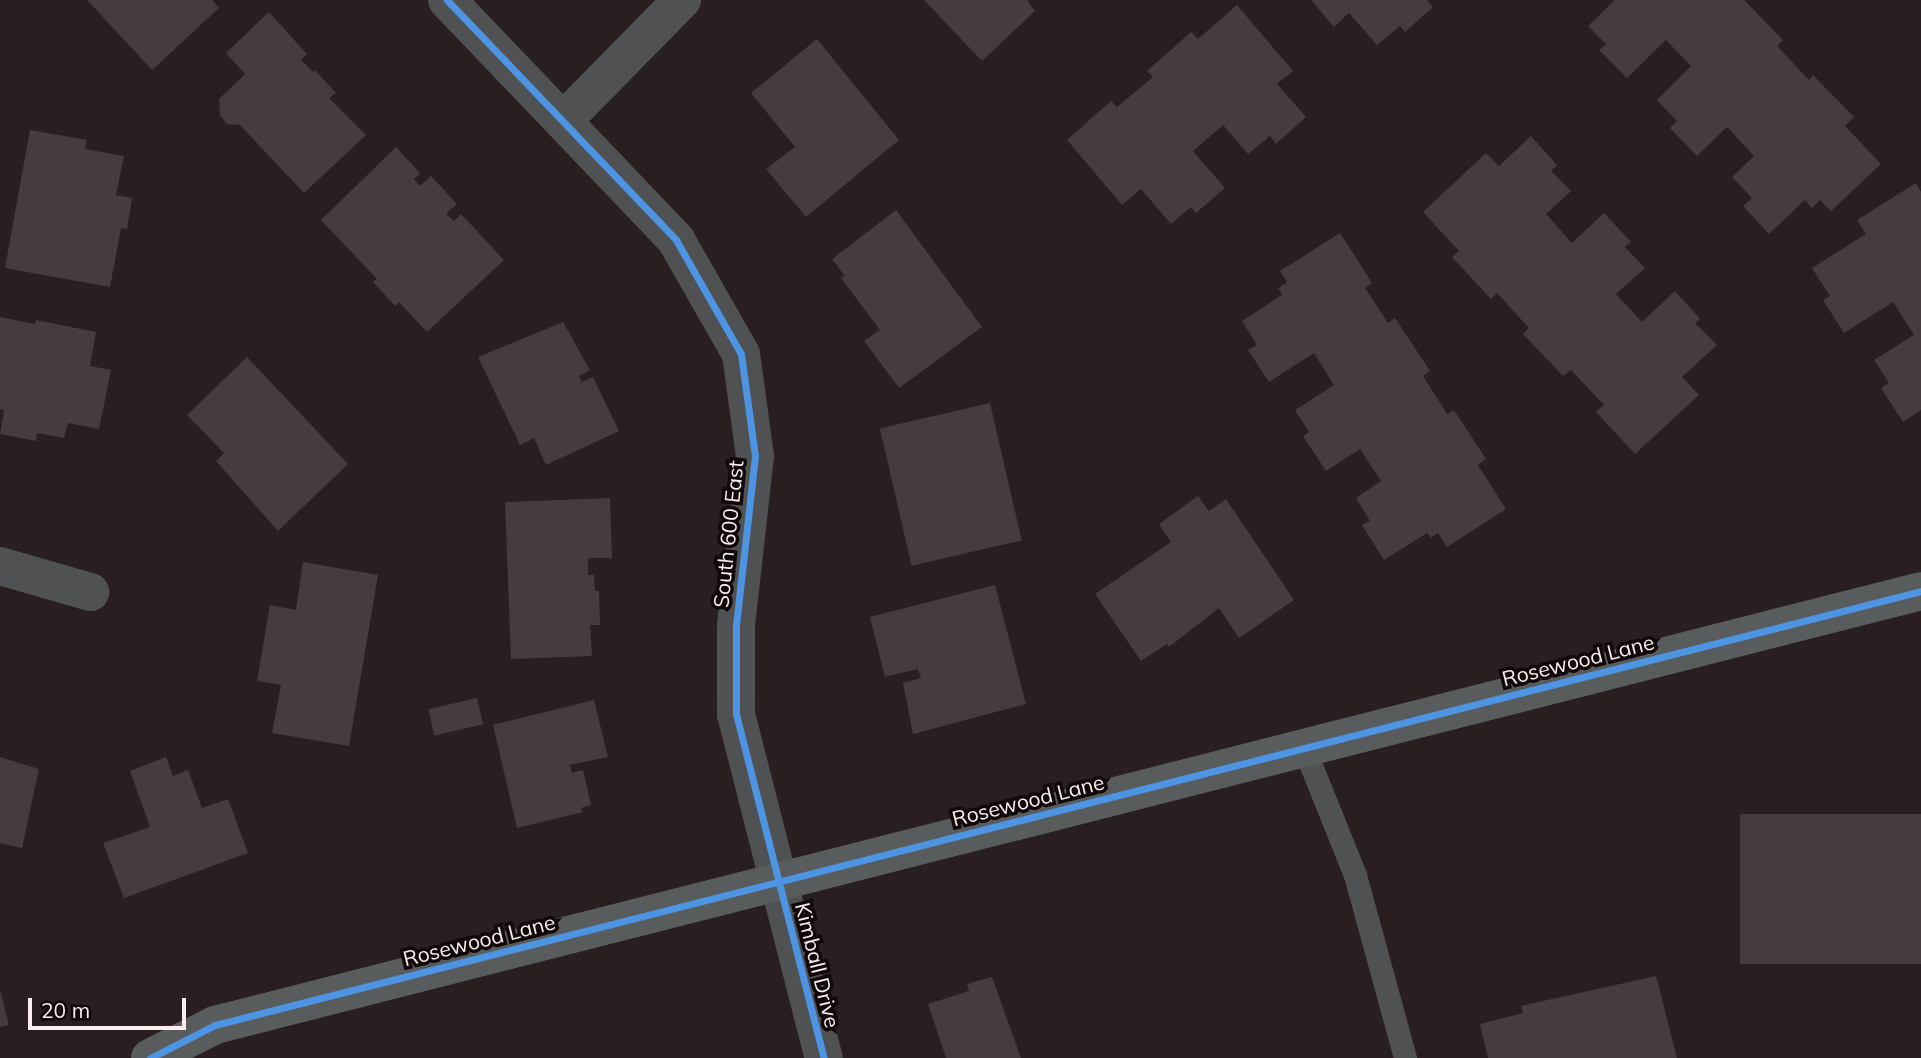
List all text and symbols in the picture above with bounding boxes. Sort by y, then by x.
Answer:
street label: South 600 East [708,459,748,609]
street label: Rosewood Lane [1499,629,1657,691]
street label: Rosewood Lane [949,769,1107,831]
street label: Kimball Drive [790,900,846,1030]
street label: Rosewood Lane [400,909,558,971]
scale bar [32,984,189,1028]
text: 20 m [41,997,90,1023]

